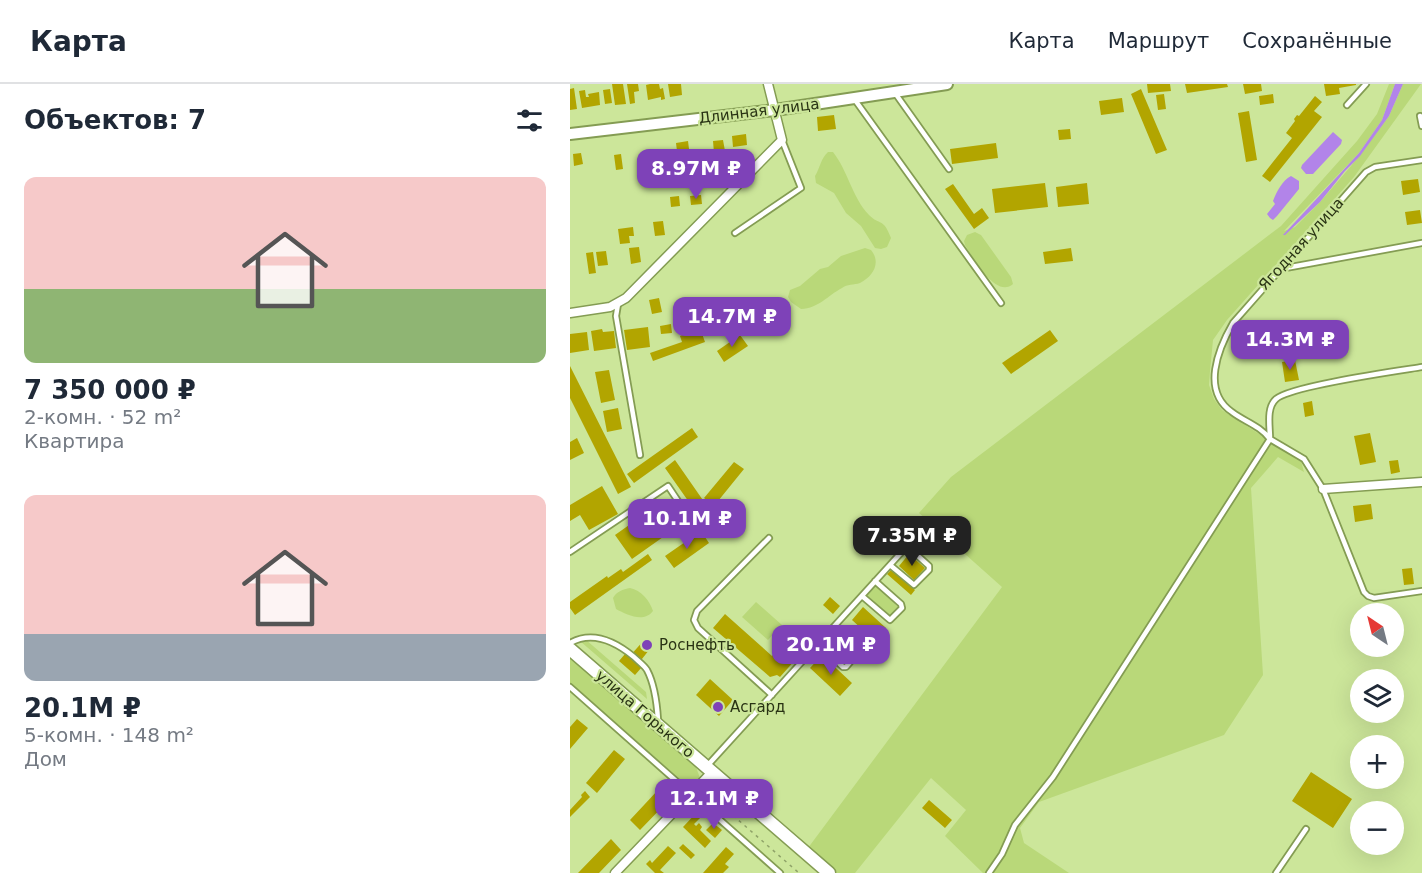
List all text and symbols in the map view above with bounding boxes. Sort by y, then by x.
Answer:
text: Карта [30,25,127,58]
text: Карта [1009,29,1075,53]
text: Маршрут [1108,29,1209,53]
text: Сохранённые [1242,29,1392,53]
street label: Длинная улица [698,95,820,127]
icon: filters [513,104,546,137]
text: Объектов: 7 [24,105,206,135]
pin: 8.97M ₽ [641,149,751,200]
text: 8.97M ₽ [651,156,741,180]
street label: Ягодная улица [1255,194,1347,294]
icon: home [231,216,339,324]
pin: 14.7M ₽ [677,297,787,348]
text: 14.7M ₽ [687,304,777,328]
pin: 14.3M ₽ [1235,320,1345,371]
text: 14.3M ₽ [1245,327,1335,351]
text: 7 350 000 ₽ [24,375,196,405]
text: 2-комн. · 52 m² [24,405,181,429]
text: Квартира [24,429,125,453]
pin: 10.1M ₽ [632,499,742,550]
text: 10.1M ₽ [642,506,732,530]
pin: 7.35M ₽ [857,516,967,567]
text: 7.35M ₽ [867,523,957,547]
icon: home [231,534,339,642]
north arrow [1350,603,1404,657]
map controls [1350,603,1404,855]
pin: 20.1M ₽ [776,625,886,676]
text: 20.1M ₽ [786,632,876,656]
place label: Роснефть [659,636,735,654]
marker: Роснефть [640,638,654,652]
street label: улица Горького [592,666,698,762]
button: layers [1350,669,1404,723]
text: 20.1M ₽ [24,693,141,723]
place label: Асгард [730,698,785,716]
marker: Асгард [711,700,725,714]
text: 5-комн. · 148 m² [24,723,194,747]
button: + [1350,735,1404,789]
text: Дом [24,747,67,771]
pin: 12.1M ₽ [659,779,769,830]
text: 12.1M ₽ [669,786,759,810]
button: − [1350,801,1404,855]

